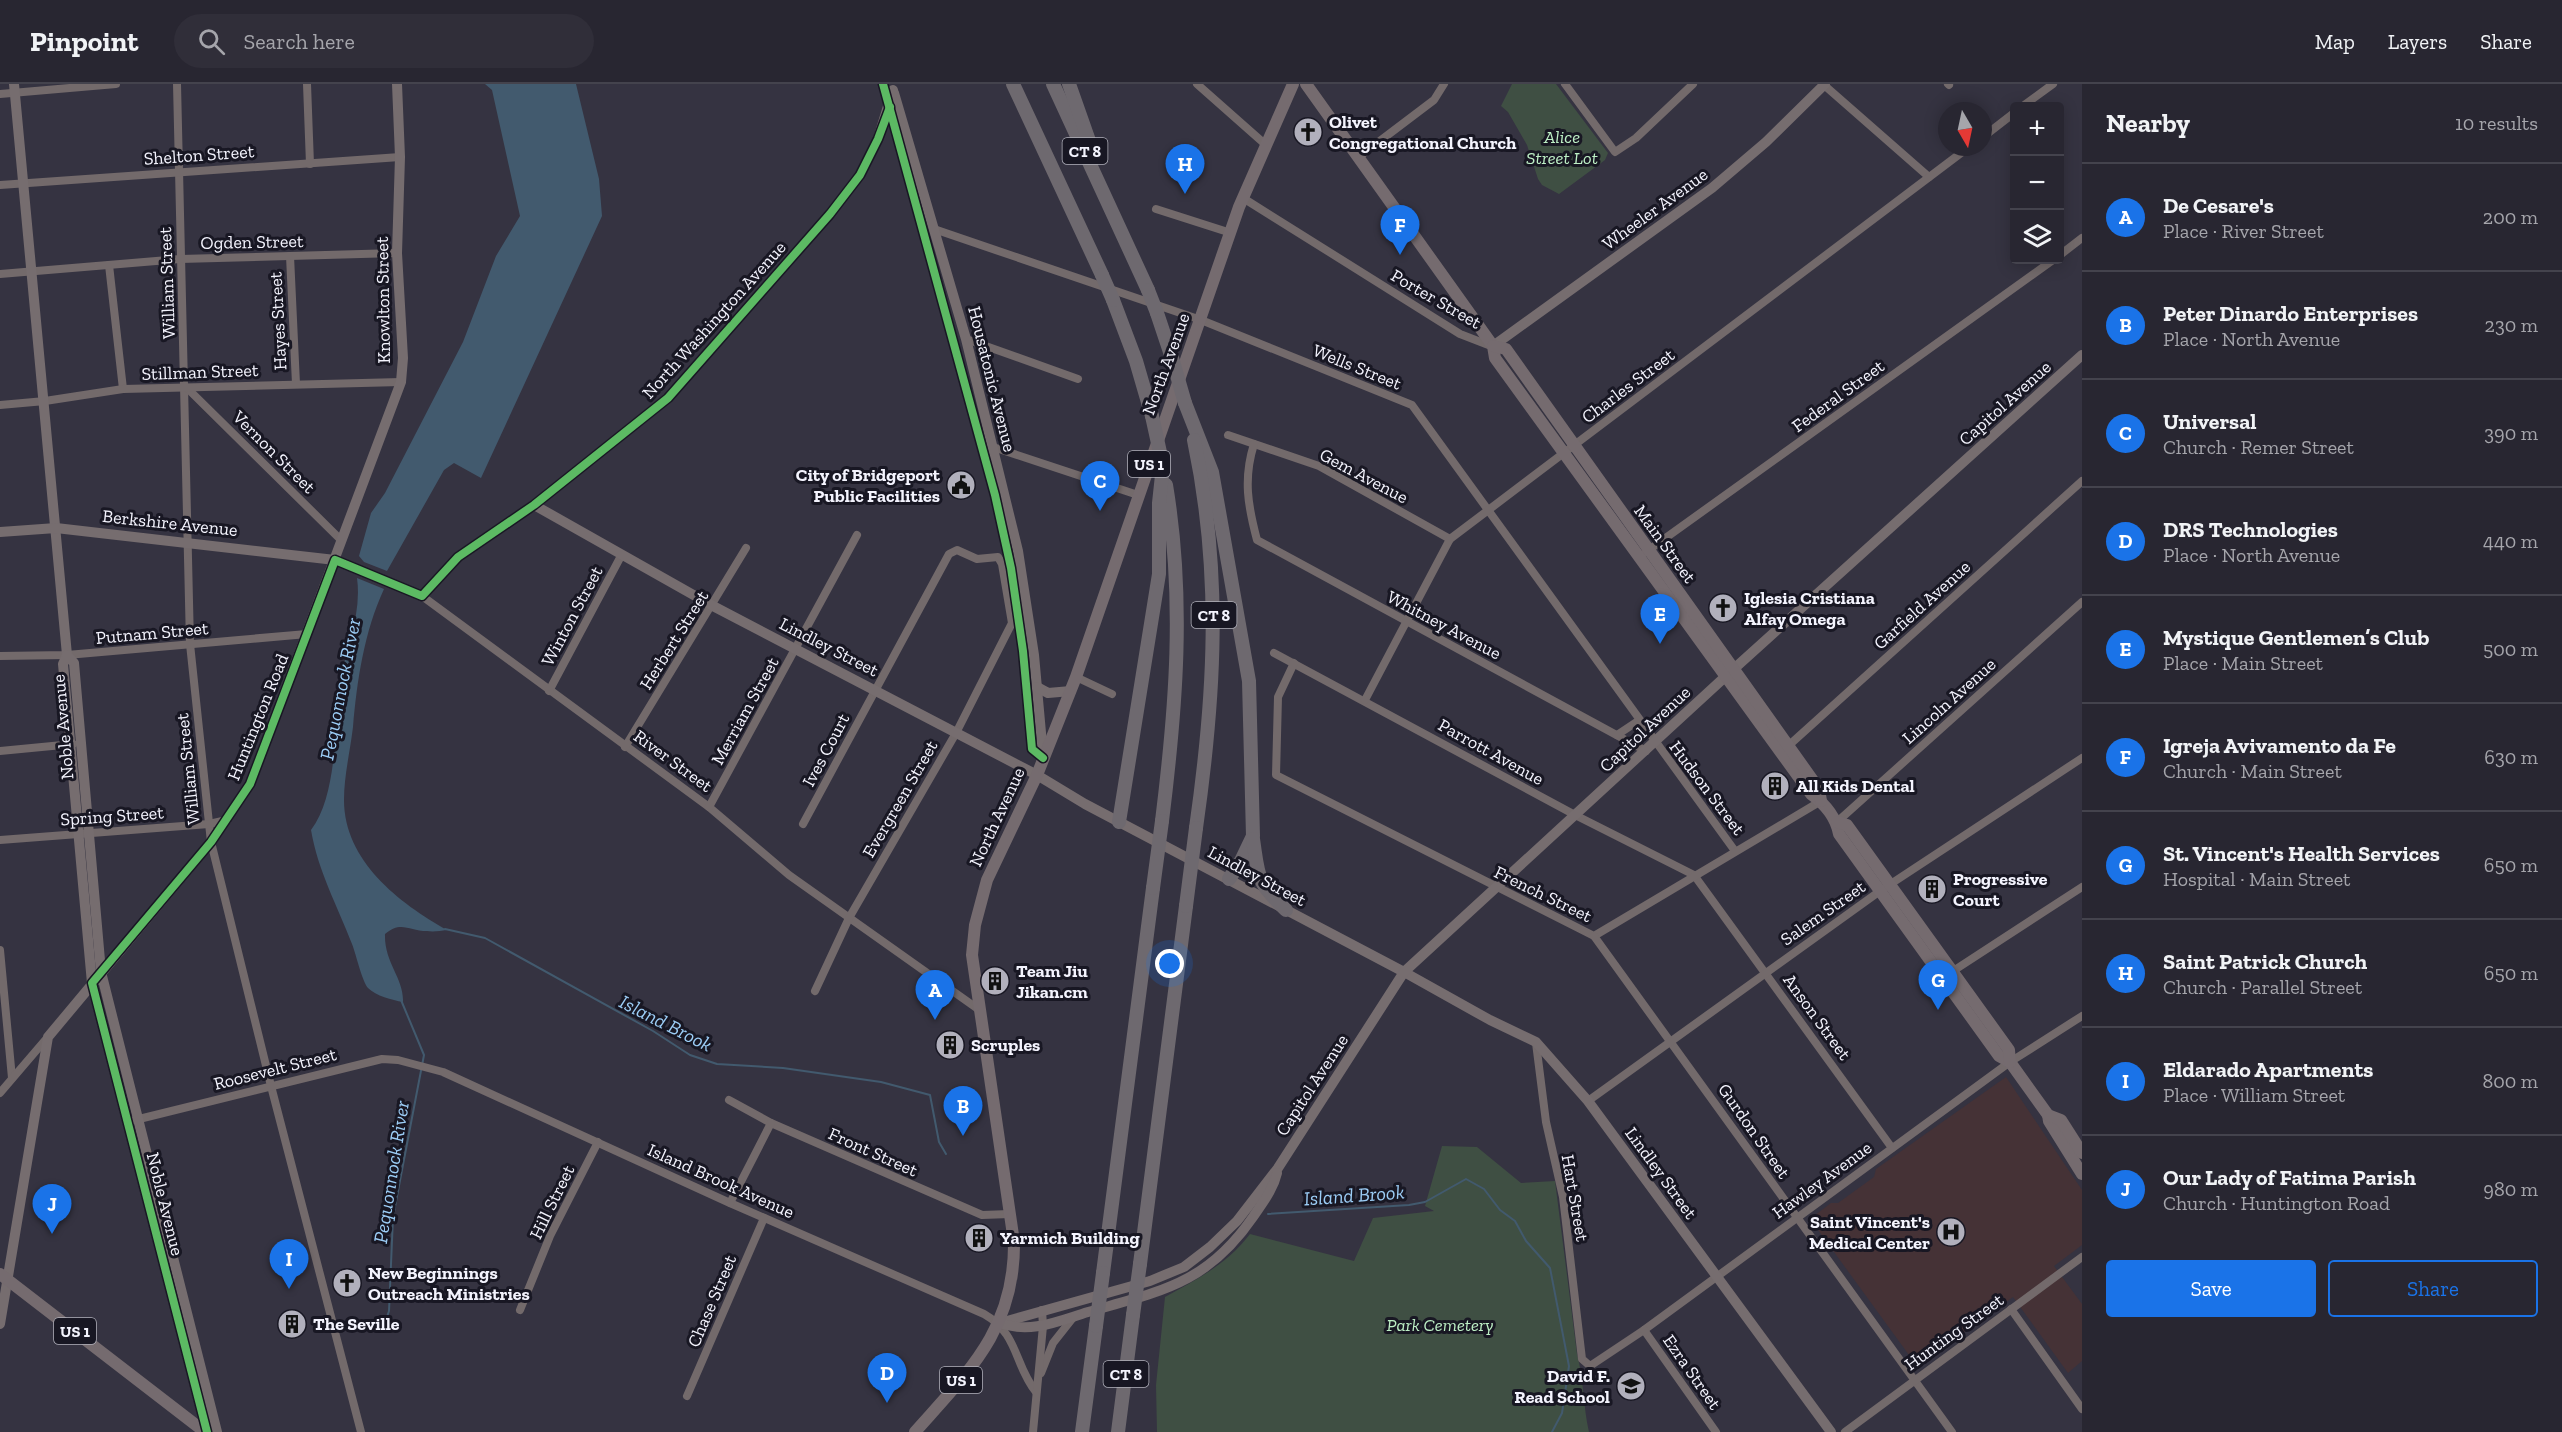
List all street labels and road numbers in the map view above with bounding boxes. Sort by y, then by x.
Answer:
road number: CT 8 [1062,138,1108,164]
street label: Shelton Street [143,140,255,170]
street label: Wheeler Avenue [1598,163,1712,255]
street label: William Street [154,226,180,339]
street label: Ogden Street [200,230,304,254]
street label: Knowlton Street [371,236,395,364]
street label: North Washington Avenue [637,237,791,403]
street label: Porter Street [1387,264,1485,334]
street label: Hayes Street [264,271,292,371]
street label: Housatonic Avenue [963,304,1021,454]
street label: North Avenue [1137,310,1195,418]
street label: Wells Street [1310,339,1405,395]
street label: Charles Street [1577,344,1679,428]
street label: Federal Street [1787,355,1889,437]
street label: Capitol Avenue [1954,356,2056,450]
street label: Stillman Street [141,359,259,385]
street label: Vernon Street [227,405,320,498]
street label: Gem Avenue [1316,444,1412,508]
road number: US 1 [1128,451,1170,477]
street label: Main Street [1629,501,1701,588]
street label: Berkshire Avenue [101,505,239,541]
street label: Garfield Avenue [1869,556,1975,654]
street label: Winton Street [537,562,608,670]
street label: Herbert Street [635,586,713,694]
street label: Whitney Avenue [1383,586,1505,664]
road number: CT 8 [1192,602,1236,628]
street label: Lindley Street [776,613,883,682]
street label: Putnam Street [95,617,210,649]
street label: Huntington Road [223,650,293,784]
street label: Merriam Street [706,653,784,769]
street label: Lincoln Avenue [1898,653,2000,749]
street label: Noble Avenue [47,673,79,781]
street label: Capitol Avenue [1595,681,1695,777]
street label: Ives Court [798,709,855,790]
street label: William Street [171,712,205,826]
street label: Parrott Avenue [1434,714,1548,790]
street label: River Street [629,725,717,797]
street label: Evergreen Street [858,736,943,862]
street label: Hudson Street [1664,737,1750,840]
street label: North Avenue [964,764,1030,870]
street label: Spring Street [59,801,165,831]
street label: Lindley Street [1204,841,1310,911]
street label: French Street [1490,861,1596,927]
street label: Salem Street [1776,876,1870,950]
street label: Anson Street [1778,970,1856,1065]
street label: Capitol Avenue [1271,1030,1353,1140]
street label: Roosevelt Street [211,1043,339,1095]
street label: Gurdon Street [1713,1079,1795,1183]
street label: Front Street [825,1123,921,1182]
street label: Lindley Street [1620,1123,1702,1224]
street label: Hawley Avenue [1768,1137,1876,1223]
street label: Island Brook Avenue [644,1139,798,1223]
street label: Noble Avenue [142,1150,188,1258]
street label: Hart Street [1557,1153,1594,1243]
street label: Hill Street [525,1161,579,1243]
street label: Chase Street [683,1251,741,1351]
street label: Hunting Street [1900,1289,2008,1375]
road number: US 1 [54,1318,96,1344]
street label: Ezra Street [1658,1330,1726,1414]
road number: CT 8 [1104,1361,1148,1387]
road number: US 1 [940,1367,982,1393]

